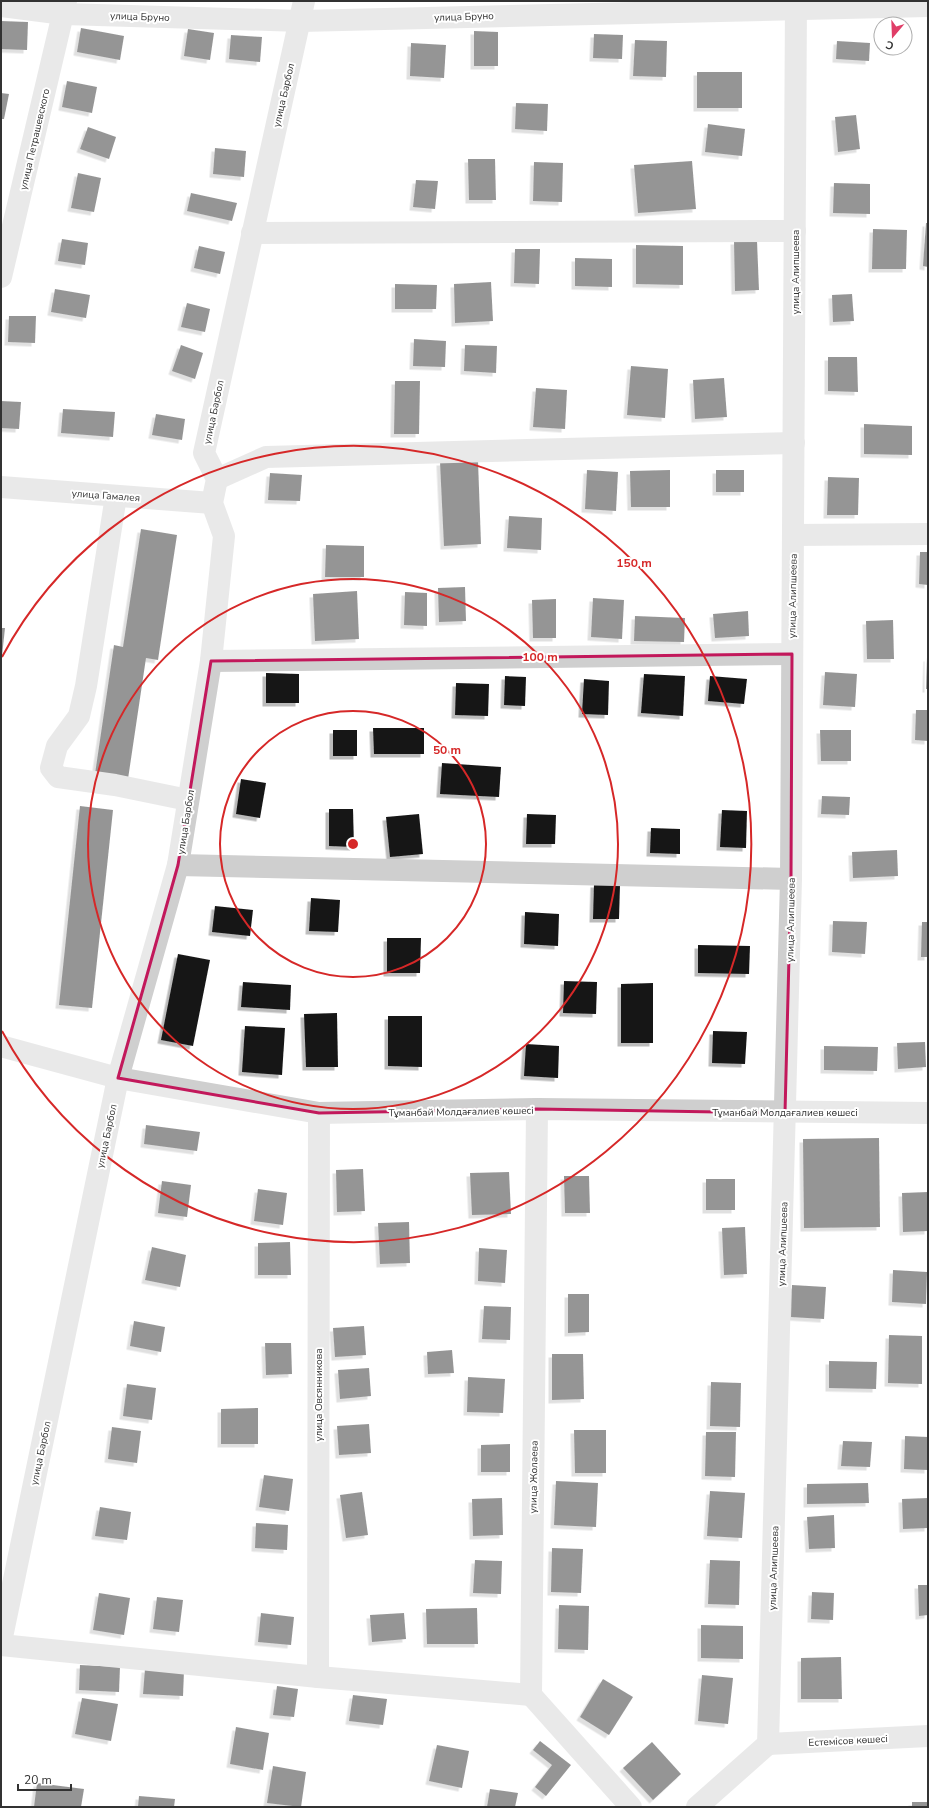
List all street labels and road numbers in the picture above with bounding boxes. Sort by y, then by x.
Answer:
street label: улица Бруно [110,9,170,25]
street label: улица Бруно [434,9,494,25]
street label: улица Барбол [270,62,298,129]
street label: улица Петрашевского [16,87,54,191]
street label: улица Алипшеева [789,230,803,314]
street label: улица Барбол [200,379,228,446]
street label: улица Гамалея [71,487,141,505]
street label: улица Алипшеева [785,553,801,639]
street label: улица Барбол [174,789,198,856]
street label: улица Алипшеева [783,877,799,963]
street label: улица Барбол [93,1103,121,1170]
street label: Тұманбай Молдағалиев көшесі [388,1104,534,1120]
street label: Тұманбай Молдағалиев көшесі [712,1106,858,1120]
street label: улица Алипшеева [775,1201,791,1287]
street label: улица Овсянникова [312,1348,326,1442]
street label: улица Барбол [27,1420,55,1487]
street label: улица Жолаева [526,1440,542,1514]
street label: улица Алипшеева [766,1525,782,1611]
street label: Естемісов көшесі [808,1732,888,1750]

